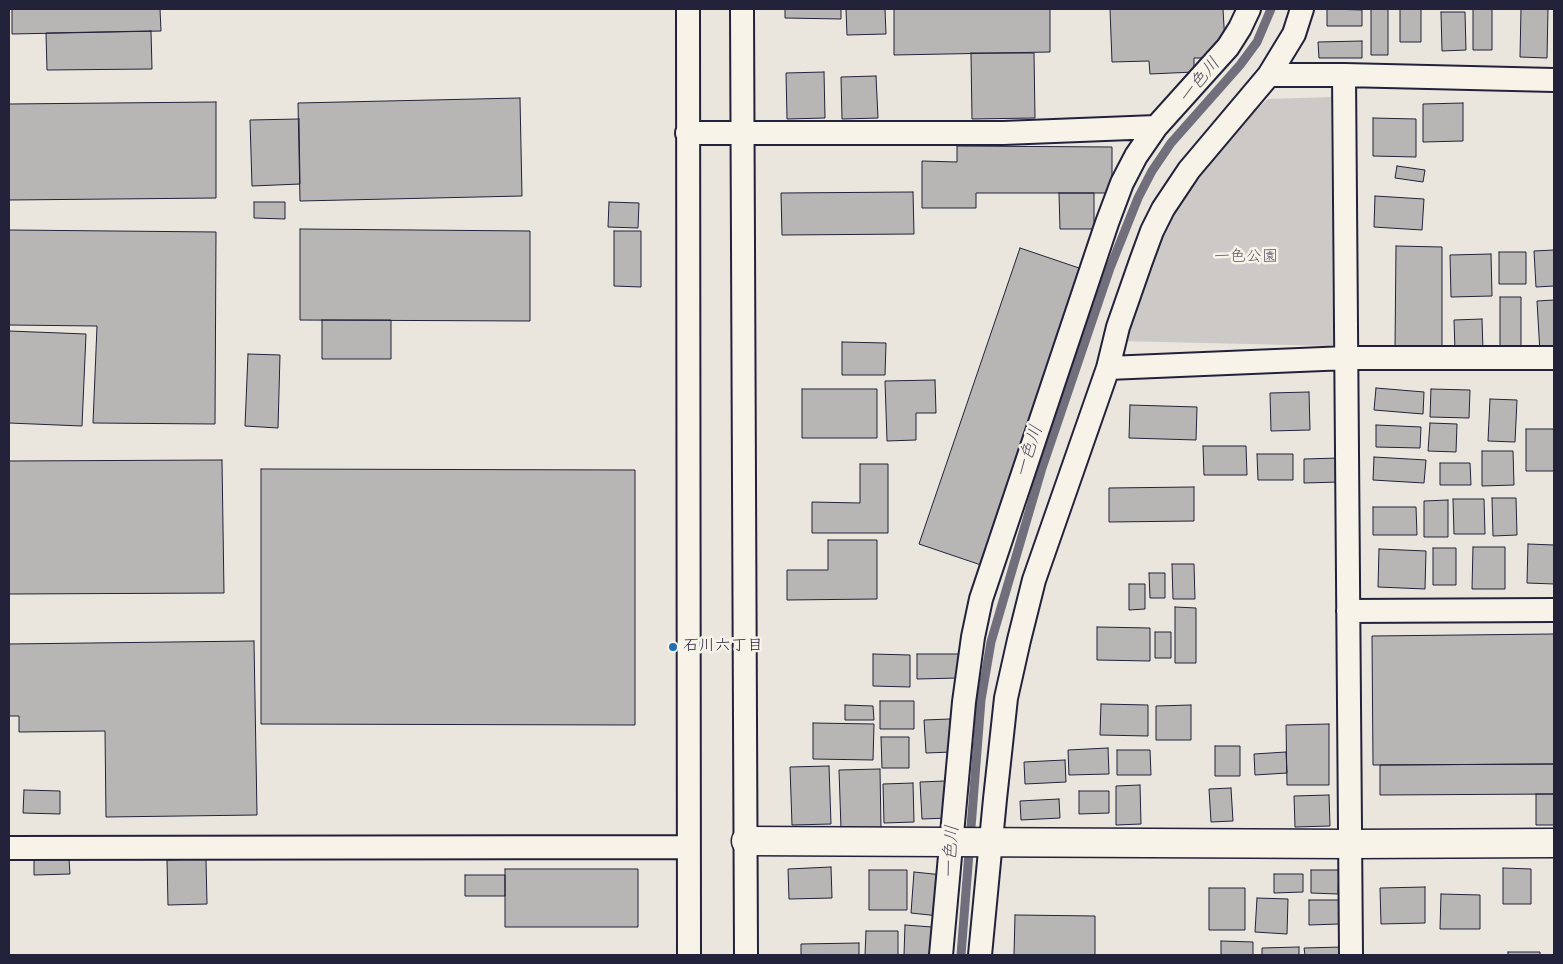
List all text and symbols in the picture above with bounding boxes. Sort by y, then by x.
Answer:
water label: 一色川 [1175,54,1227,110]
park label: 一色公園 [1214,248,1278,268]
water label: 一色川 [1012,423,1050,481]
place label: 石川六丁目 [683,637,763,657]
marker: 石川六丁目 [667,641,679,653]
water label: 一色川 [940,824,966,880]

